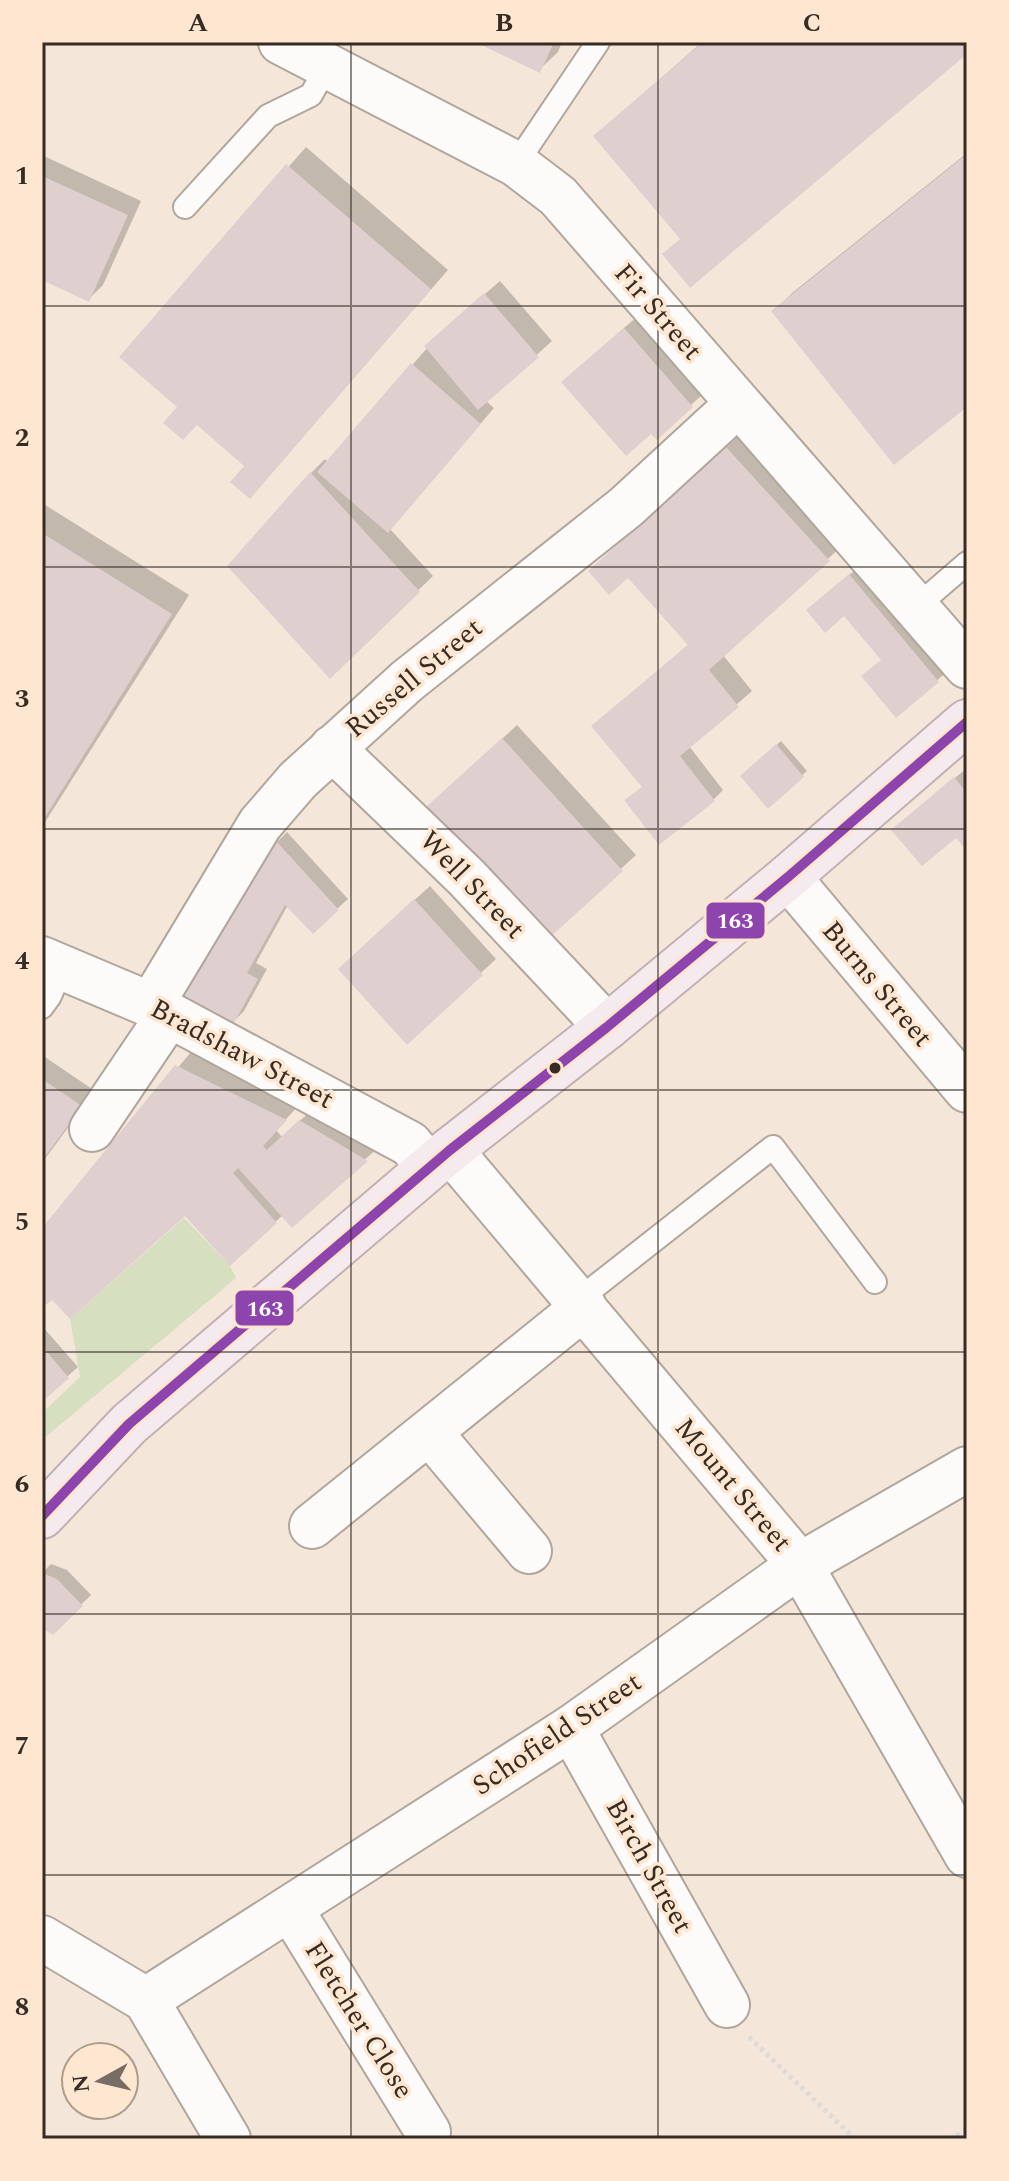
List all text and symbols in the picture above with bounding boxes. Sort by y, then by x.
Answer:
text: A [188,3,208,43]
text: B [495,3,513,43]
text: C [803,3,821,43]
text: 1 [15,156,29,196]
street label: Fir Street [603,254,713,370]
text: 2 [15,418,29,458]
street label: Russell Street [336,607,492,749]
text: 3 [15,679,29,719]
street label: Well Street [409,821,535,949]
line badge: 163 [705,901,766,940]
text: 163 [716,905,754,938]
street label: Burns Street [811,911,943,1057]
text: 4 [15,941,30,981]
street label: Bradshaw Street [142,987,342,1121]
unlabelled marker [547,1060,563,1076]
text: 5 [15,1202,29,1242]
line badge: 163 [234,1289,295,1327]
text: 163 [246,1293,284,1326]
street label: Mount Street [664,1408,802,1562]
text: 6 [15,1464,29,1504]
street label: Schofield Street [464,1661,651,1807]
text: 7 [15,1726,29,1766]
street label: Birch Street [594,1791,704,1941]
street label: Fletcher Close [293,1933,425,2107]
text: 8 [15,1987,29,2027]
north arrow [60,2041,140,2121]
text: N [64,2072,99,2095]

